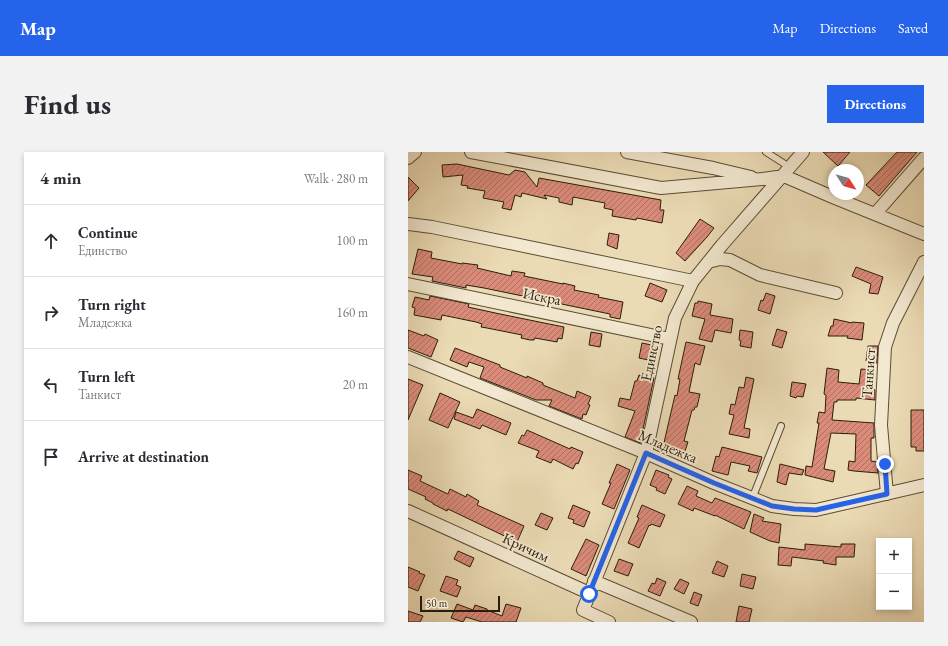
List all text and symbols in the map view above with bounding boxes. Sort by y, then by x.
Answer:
text: Map [20,16,56,41]
text: Map [772,19,798,37]
text: Directions [820,19,876,37]
text: Saved [898,19,928,37]
button: Directions [827,85,924,123]
text: Find us [24,86,111,122]
north arrow [828,164,864,200]
text: 4 min [40,167,81,189]
text: Walk · 280 m [304,170,368,187]
text: Continue [78,223,138,242]
icon: ahead [40,230,62,252]
text: 100 m [337,232,368,249]
text: Единство [78,242,127,259]
street label: Искра [521,283,563,309]
text: Turn right [78,295,146,314]
icon: right [40,302,62,324]
text: 160 m [337,304,368,321]
text: Младежка [78,314,132,331]
street label: Единство [636,323,666,383]
street label: Танкист [857,348,879,398]
text: Turn left [78,367,135,386]
icon: left [40,374,62,396]
text: 20 m [343,376,368,393]
text: Танкист [78,386,121,403]
street label: Младежка [635,425,701,467]
icon: arrive [40,446,62,468]
text: Arrive at destination [78,447,209,466]
route end [876,455,894,473]
street label: Кричим [499,528,553,566]
map controls [876,538,912,610]
button: + [876,538,912,574]
button: − [876,574,912,610]
route start [580,585,598,603]
scale bar [420,594,500,613]
text: 50 m [426,596,447,610]

